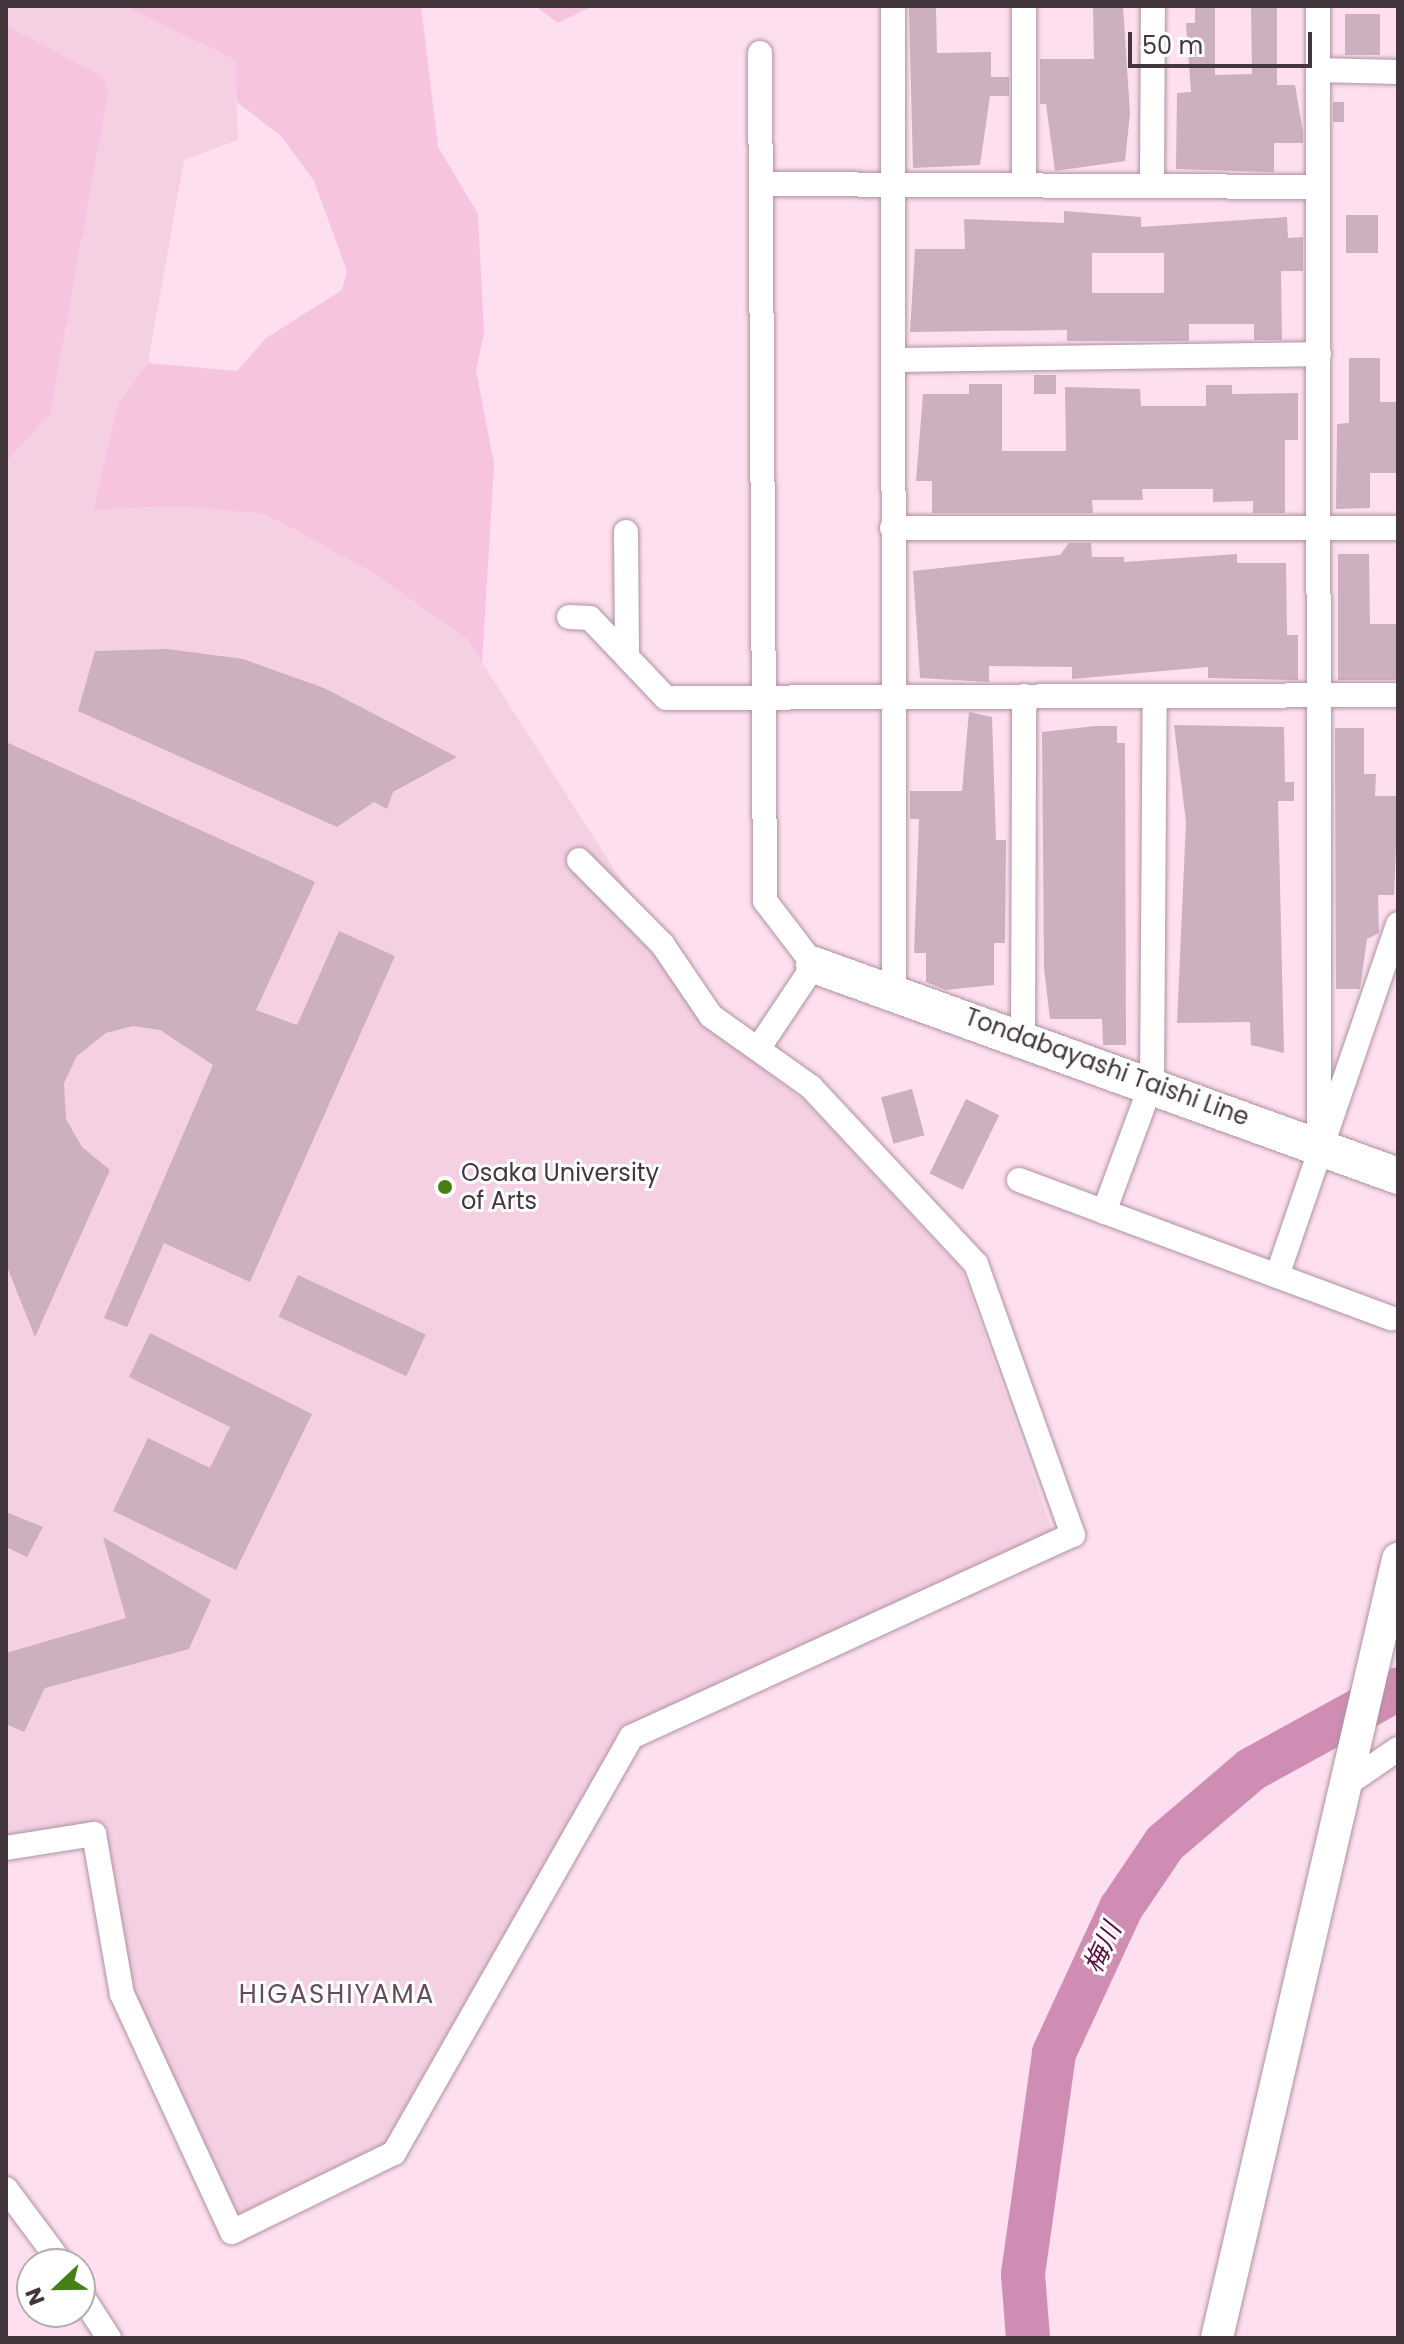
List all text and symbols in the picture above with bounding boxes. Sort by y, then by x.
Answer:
scale bar [1132,16,1316,66]
text: 50 m [1142,29,1203,62]
street label: Tondabayashi Taishi Line [961,1002,1253,1132]
place label: Osaka University of Arts [461,1159,659,1215]
marker: Osaka University of Arts [436,1178,454,1196]
water label: 梅川 [1078,1918,1128,1978]
district label: HIGASHIYAMA [239,1979,435,2011]
north arrow [16,2248,96,2328]
text: N [18,2283,53,2310]

